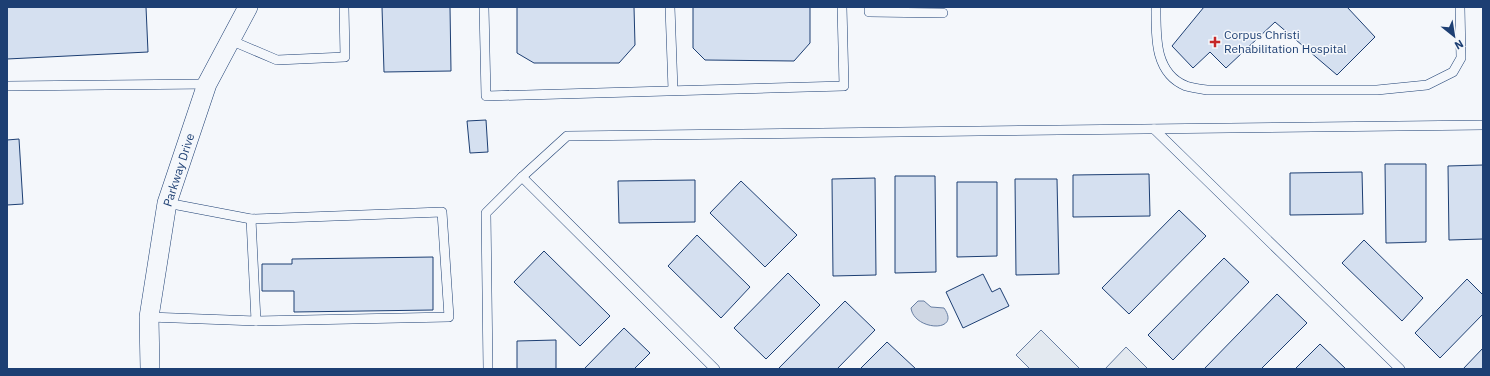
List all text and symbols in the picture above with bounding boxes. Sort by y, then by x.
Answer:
north arrow [1434,16,1474,56]
place label: Corpus Christi Rehabilitation Hospital [1224,27,1347,56]
marker: Corpus Christi Rehabilitation Hospital [1209,36,1221,48]
text: N [1452,37,1466,53]
street label: Parkway Drive [160,131,198,209]

